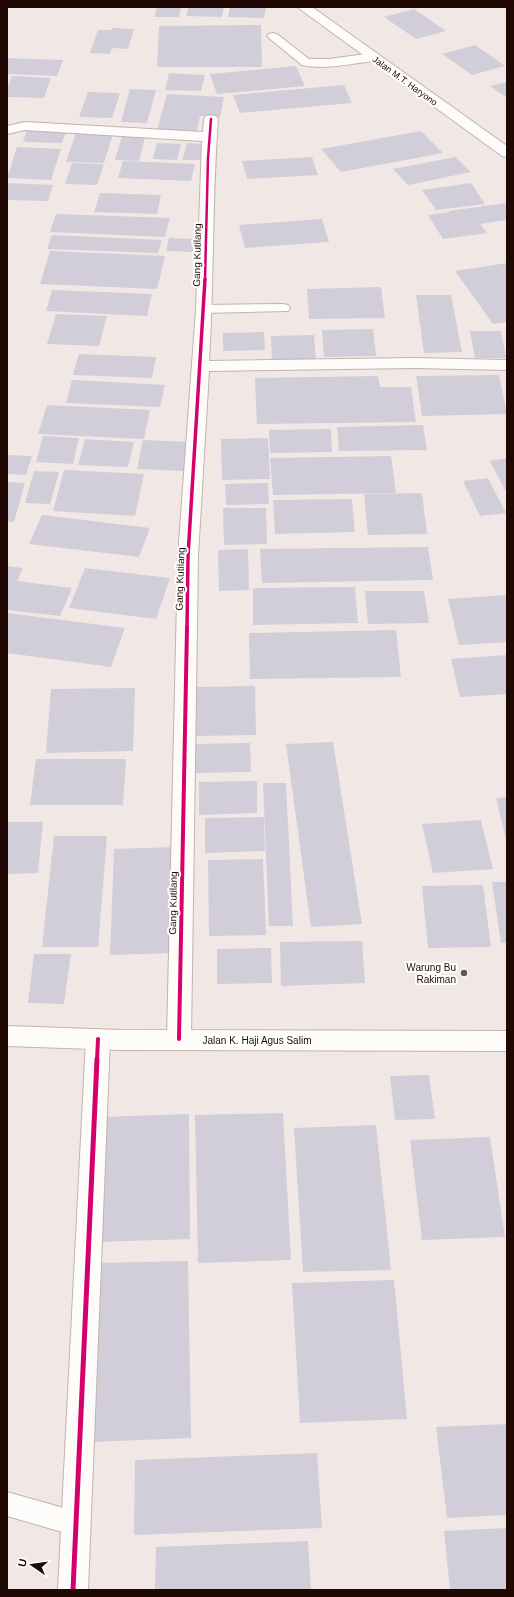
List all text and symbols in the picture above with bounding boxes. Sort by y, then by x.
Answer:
street label: Jalan M.T. Haryono [371,54,439,108]
street label: Gang Kutilang [191,223,203,287]
street label: Gang Kutilang [173,547,187,611]
street label: Gang Kutilang [167,871,179,935]
place label: Warung Bu Rakiman [406,962,456,985]
marker: Warung Bu Rakiman [459,968,469,978]
street label: Jalan K. Haji Agus Salim [203,1035,311,1046]
north arrow [12,1545,52,1585]
text: U [16,1557,29,1568]

